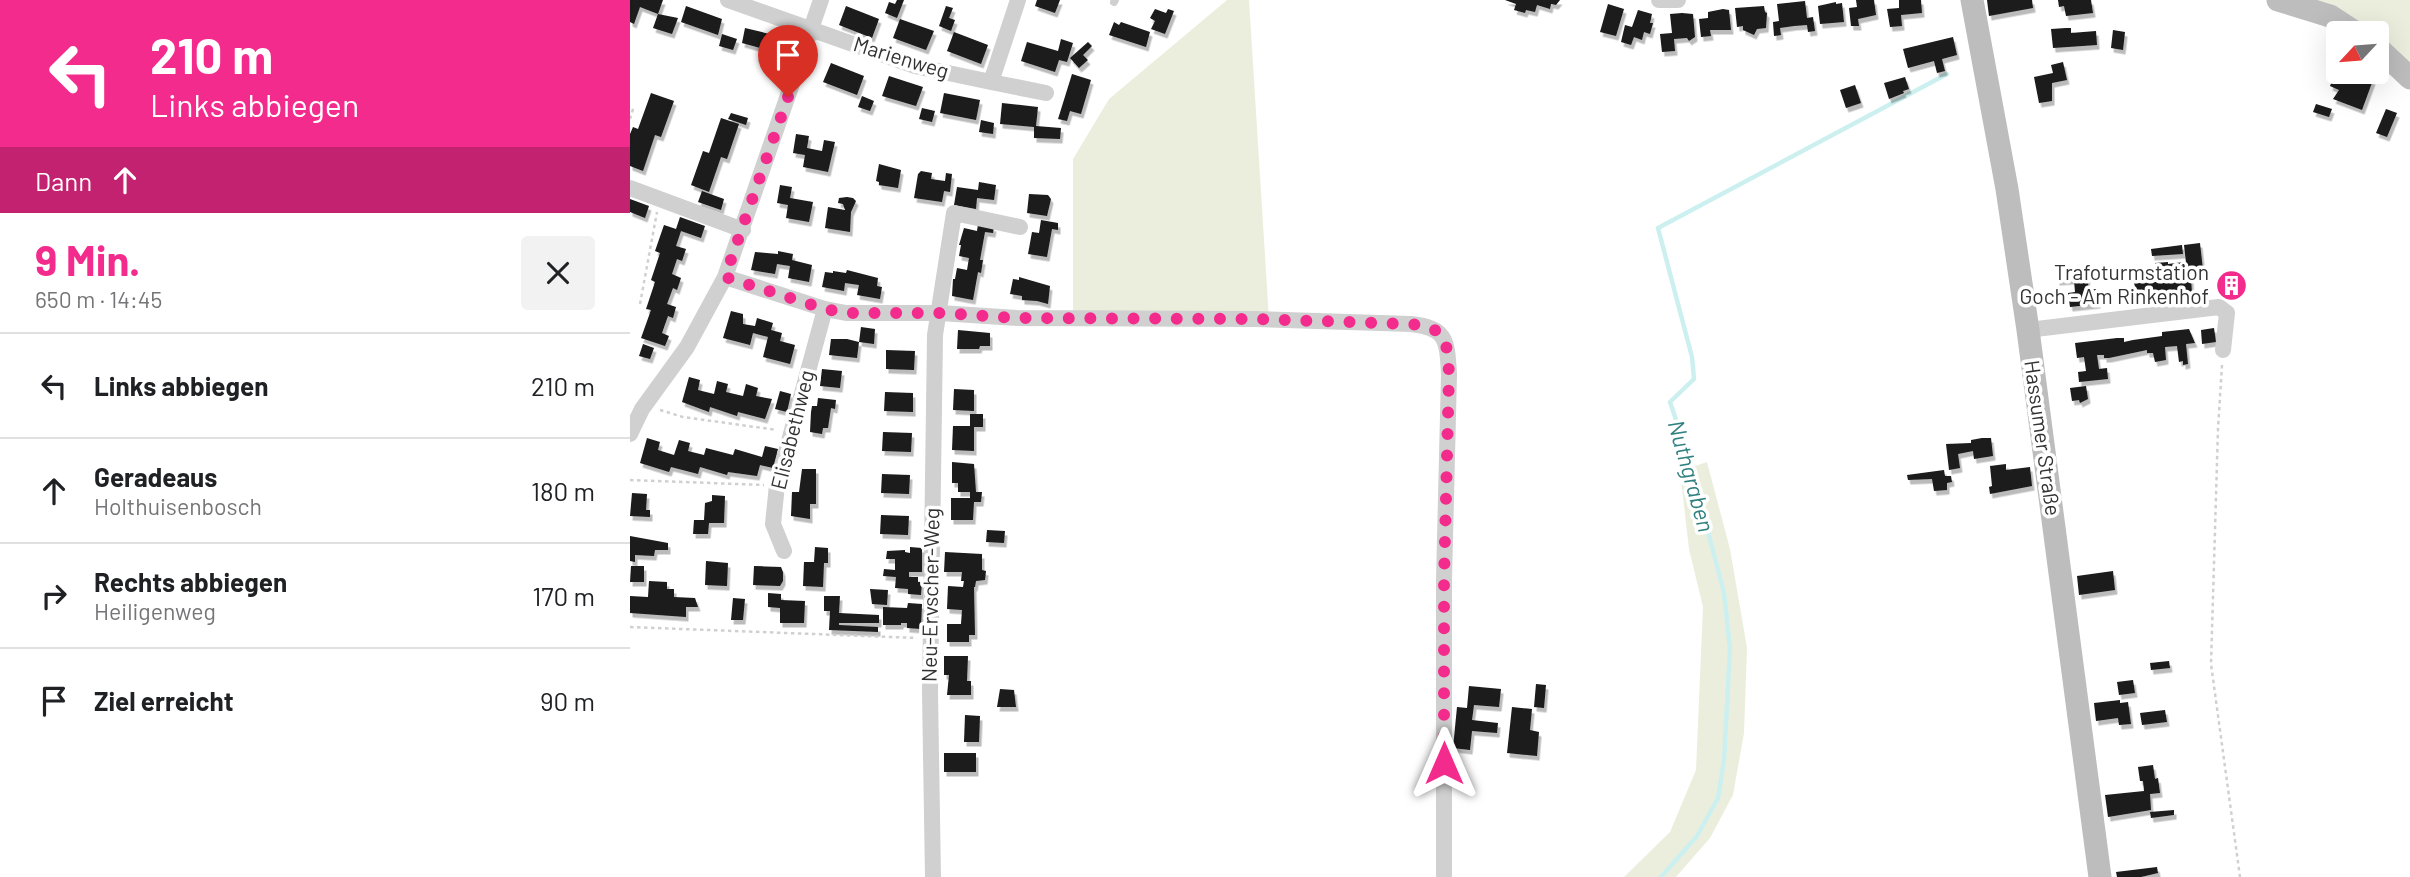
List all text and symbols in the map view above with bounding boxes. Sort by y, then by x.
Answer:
north arrow [2326,21,2389,84]
map controls [2326,21,2389,84]
text: 210 m [150,25,273,84]
pin [758,25,818,97]
icon: left [35,28,126,119]
street label: Marienweg [851,30,952,83]
icon: arrive [769,36,807,74]
text: Links abbiegen [150,85,359,123]
icon: ahead [106,161,144,199]
text: Dann [35,165,92,196]
text: 9 Min. [35,234,140,284]
button: close [521,236,595,310]
place label: Trafoturmstation Goch - Am Rinkenhof [2019,259,2209,308]
building icon: Trafoturmstation Goch - Am Rinkenhof [2215,268,2249,302]
text: 650 m · 14:45 [35,285,162,313]
street label: Hassumer Straße [2020,358,2067,517]
icon: left [35,367,73,405]
street label: Elisabethweg [765,367,818,492]
text: Links abbiegen [94,370,268,401]
text: 210 m [531,370,595,401]
water label: Nuthgraben [1663,417,1721,535]
text: Geradeaus [94,461,217,492]
icon: ahead [35,472,73,510]
text: 180 m [531,475,595,506]
text: Holthuisenbosch [94,492,262,520]
street label: Neu-Ervscher-Weg [915,508,944,682]
text: Rechts abbiegen [94,566,287,597]
icon: right [35,577,73,615]
text: 170 m [532,580,595,611]
text: Heiligenweg [94,597,216,625]
icon: arrive [35,682,73,720]
text: Ziel erreicht [94,685,234,716]
text: 90 m [540,685,595,716]
position arrow [1407,726,1481,800]

